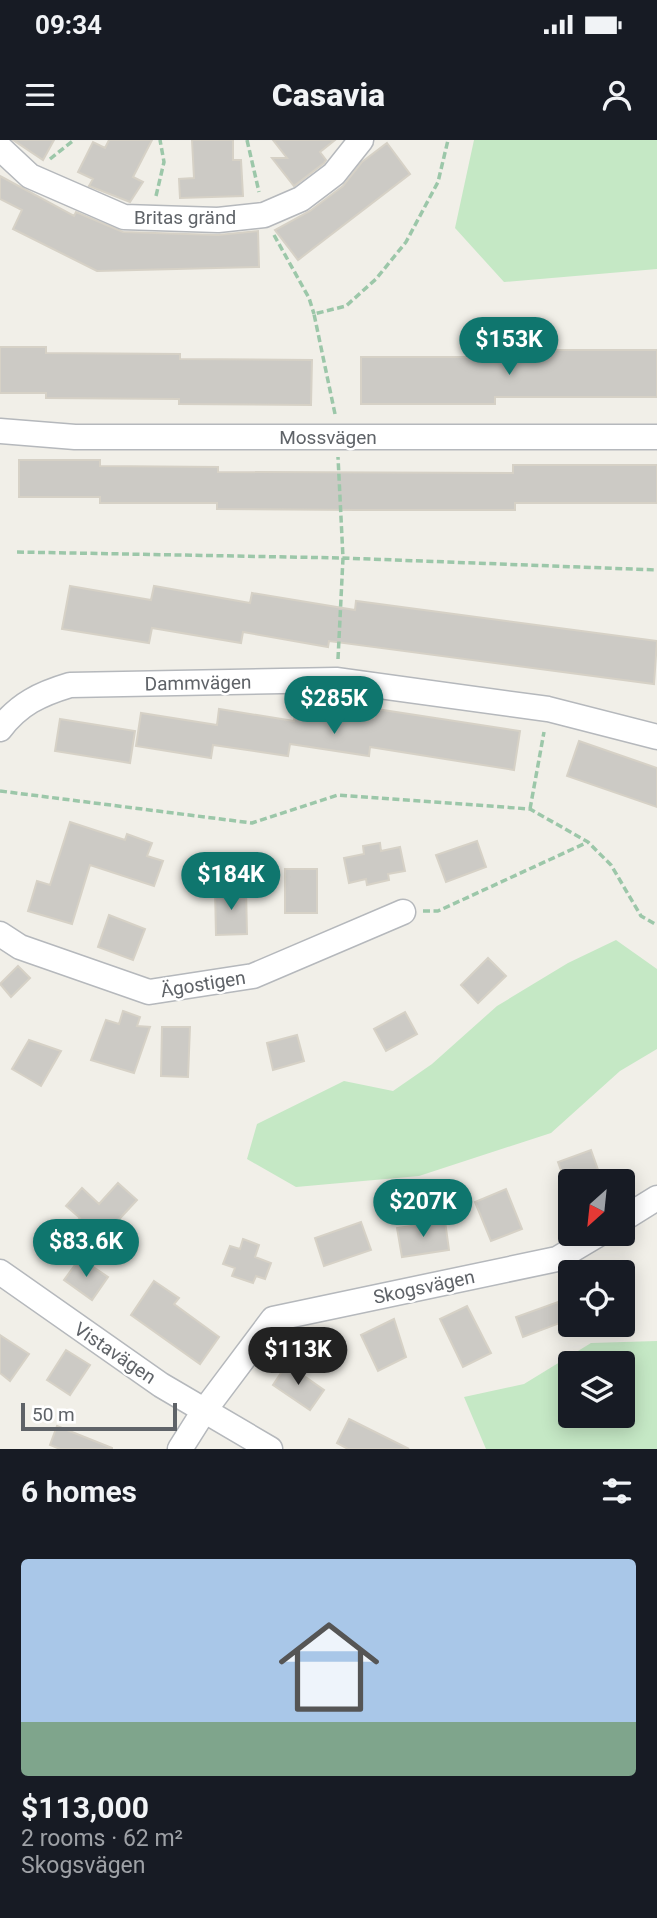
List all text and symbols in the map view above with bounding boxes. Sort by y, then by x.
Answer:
text: 09:34 [35,10,102,40]
icon: menu [21,76,59,114]
text: Casavia [272,76,385,114]
icon: person [598,76,636,114]
street label: Britas gränd [134,206,236,229]
pin: $153K [460,317,558,377]
text: $153K [475,326,543,353]
street label: Mossvägen [279,426,377,449]
street label: Dammvägen [144,671,252,695]
pin: $285K [285,676,383,736]
text: $285K [300,685,368,712]
pin: $184K [182,852,280,912]
text: $184K [197,861,265,888]
street label: Ägostigen [159,966,247,1002]
north arrow [558,1169,635,1246]
map controls [558,1169,635,1428]
pin: $207K [374,1180,472,1239]
text: $207K [389,1188,457,1215]
pin: $83.6K [29,1220,143,1279]
text: $83.6K [49,1228,123,1255]
button: locate [558,1260,635,1337]
street label: Skogsvägen [371,1265,477,1309]
street label: Vistavägen [70,1317,160,1389]
pin: $113K [249,1328,347,1387]
text: $113K [264,1336,332,1363]
button: layers [558,1351,635,1428]
scale bar [21,1400,177,1432]
text: 50 m [32,1403,75,1426]
icon: filters [598,1472,636,1510]
text: 6 homes [21,1474,137,1509]
icon: home [266,1604,392,1730]
text: $113,000 [21,1790,149,1825]
text: 2 rooms · 62 m² [21,1825,183,1852]
text: Skogsvägen [21,1852,146,1879]

